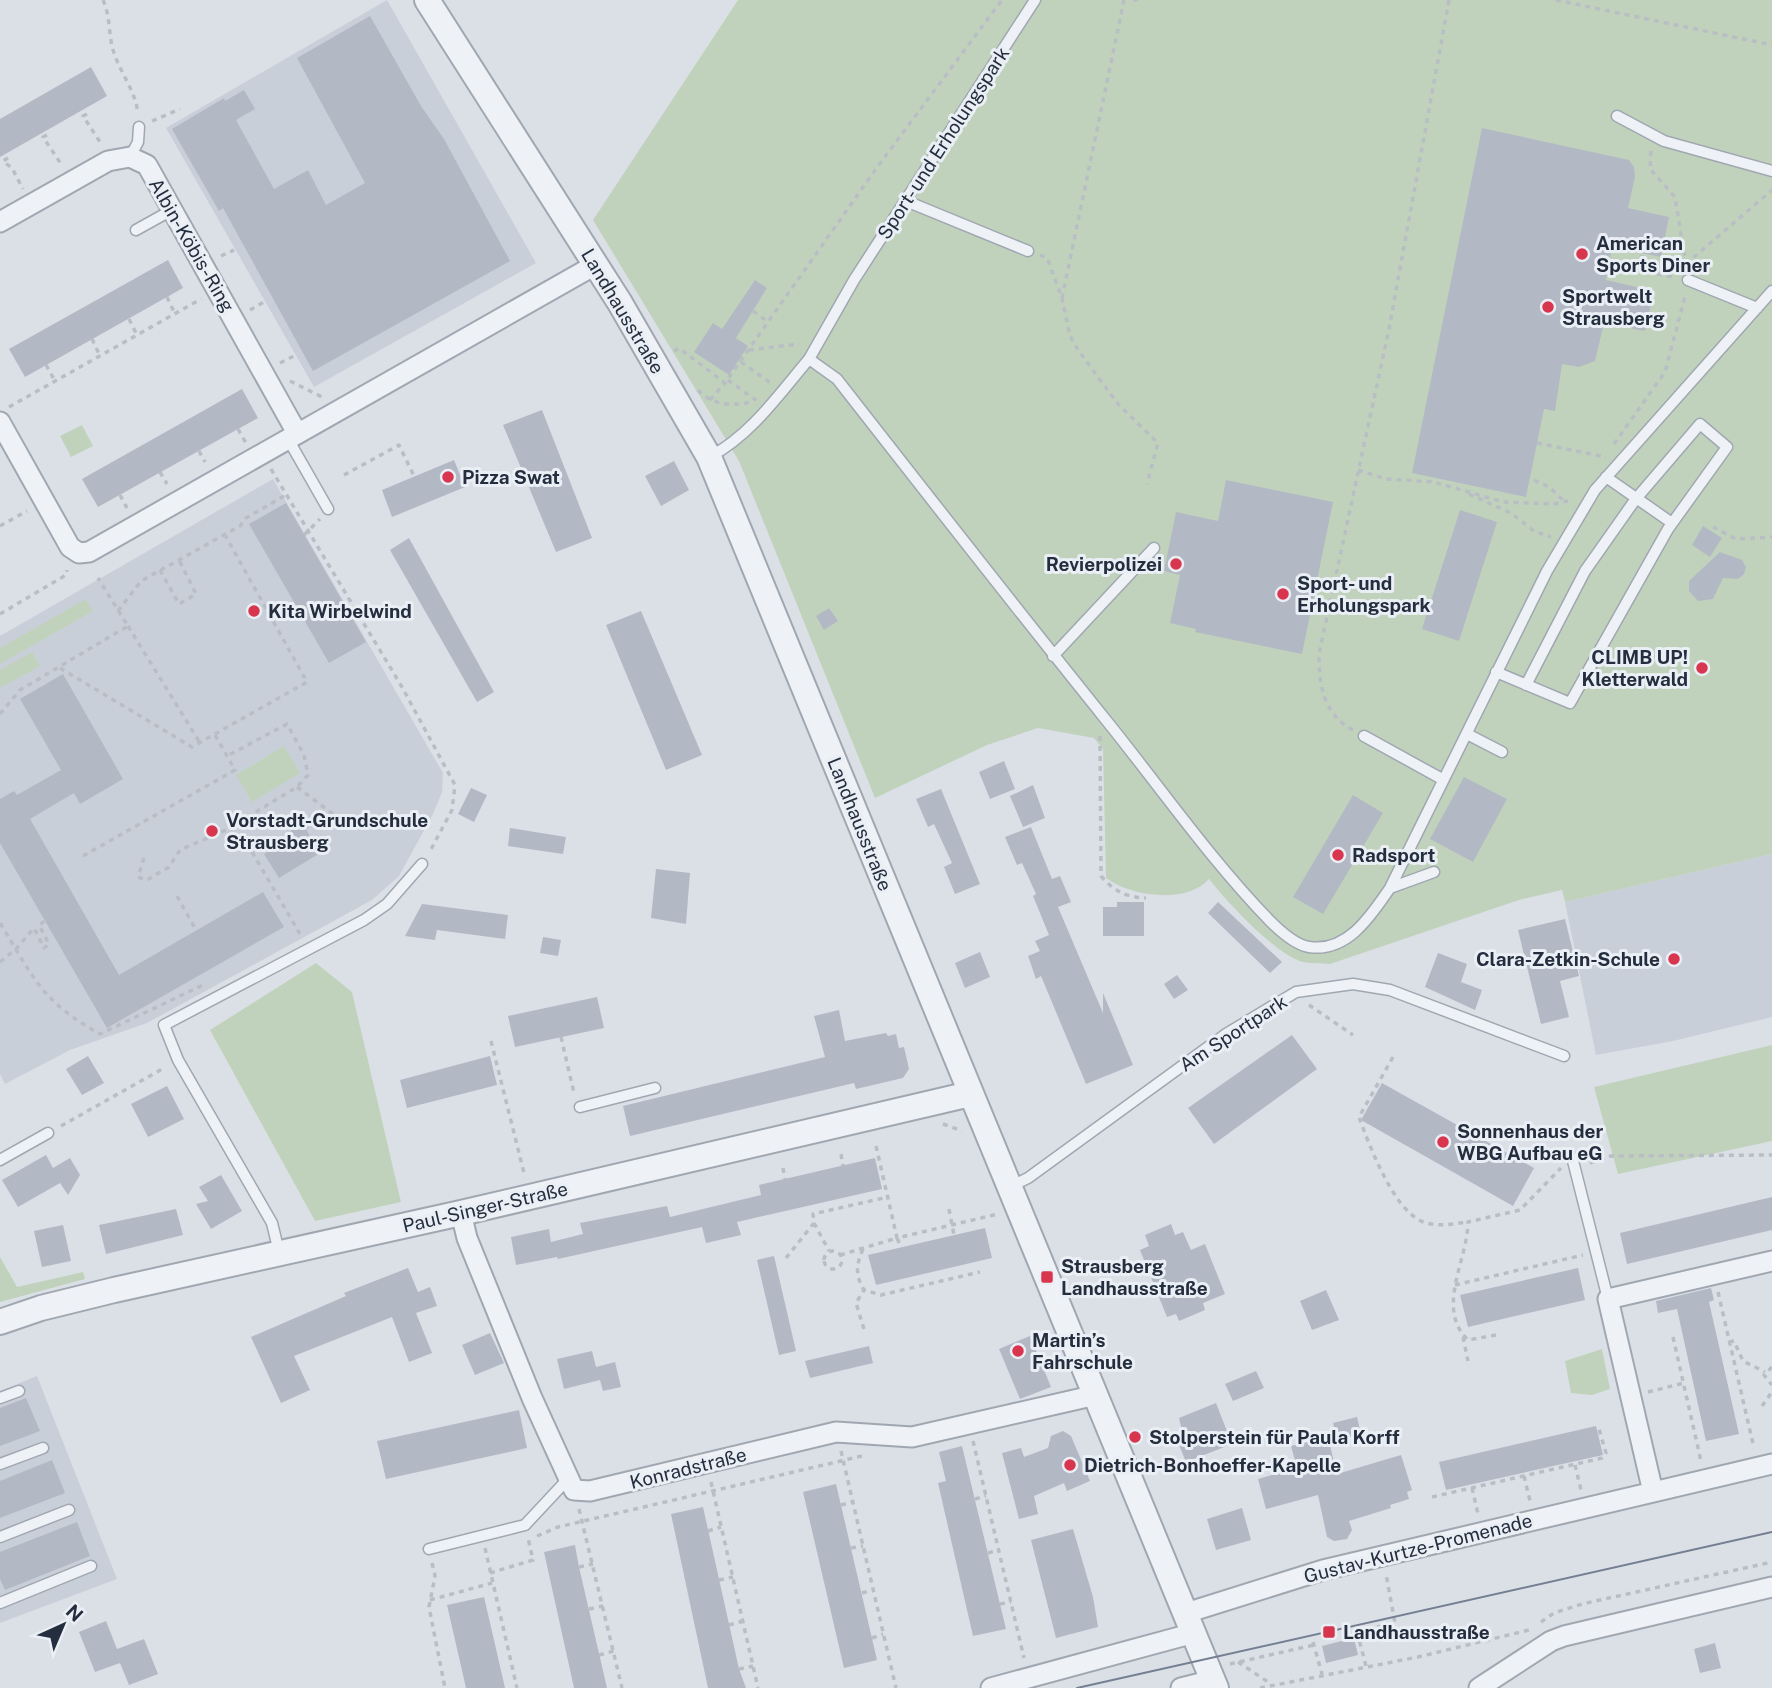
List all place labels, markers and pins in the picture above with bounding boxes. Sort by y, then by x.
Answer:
place label: American Sports Diner [1596,232,1710,276]
marker: American Sports Diner [1574,246,1590,262]
place label: Sportwelt Strausberg [1562,285,1665,329]
marker: Sportwelt Strausberg [1540,299,1556,315]
place label: Pizza Swat [462,466,560,488]
marker: Pizza Swat [440,469,456,485]
place label: Revierpolizei [1046,553,1162,575]
marker: Revierpolizei [1168,556,1184,572]
place label: Sport- und Erholungspark [1297,572,1431,616]
marker: Sport- und Erholungspark [1275,586,1291,602]
place label: Kita Wirbelwind [268,600,412,622]
marker: Kita Wirbelwind [246,603,262,619]
place label: CLIMB UP! Kletterwald [1582,646,1688,690]
marker: CLIMB UP! Kletterwald [1694,660,1710,676]
place label: Vorstadt-Grundschule Strausberg [226,809,428,853]
marker: Vorstadt-Grundschule Strausberg [204,823,220,839]
place label: Radsport [1352,844,1436,866]
marker: Radsport [1330,847,1346,863]
place label: Clara-Zetkin-Schule [1476,948,1660,970]
marker: Clara-Zetkin-Schule [1666,951,1682,967]
place label: Sonnenhaus der WBG Aufbau eG [1457,1120,1604,1164]
marker: Sonnenhaus der WBG Aufbau eG [1435,1134,1451,1150]
place label: Strausberg Landhausstraße [1061,1255,1208,1299]
marker: Strausberg Landhausstraße [1039,1269,1055,1285]
place label: Martin’s Fahrschule [1032,1329,1133,1373]
marker: Martin’s Fahrschule [1010,1343,1026,1359]
place label: Stolperstein für Paula Korff [1149,1426,1400,1448]
marker: Stolperstein für Paula Korff [1127,1429,1143,1445]
place label: Dietrich-Bonhoeffer-Kapelle [1084,1454,1341,1476]
marker: Dietrich-Bonhoeffer-Kapelle [1062,1457,1078,1473]
place label: Landhausstraße [1343,1621,1490,1643]
marker: Landhausstraße [1321,1624,1337,1640]

